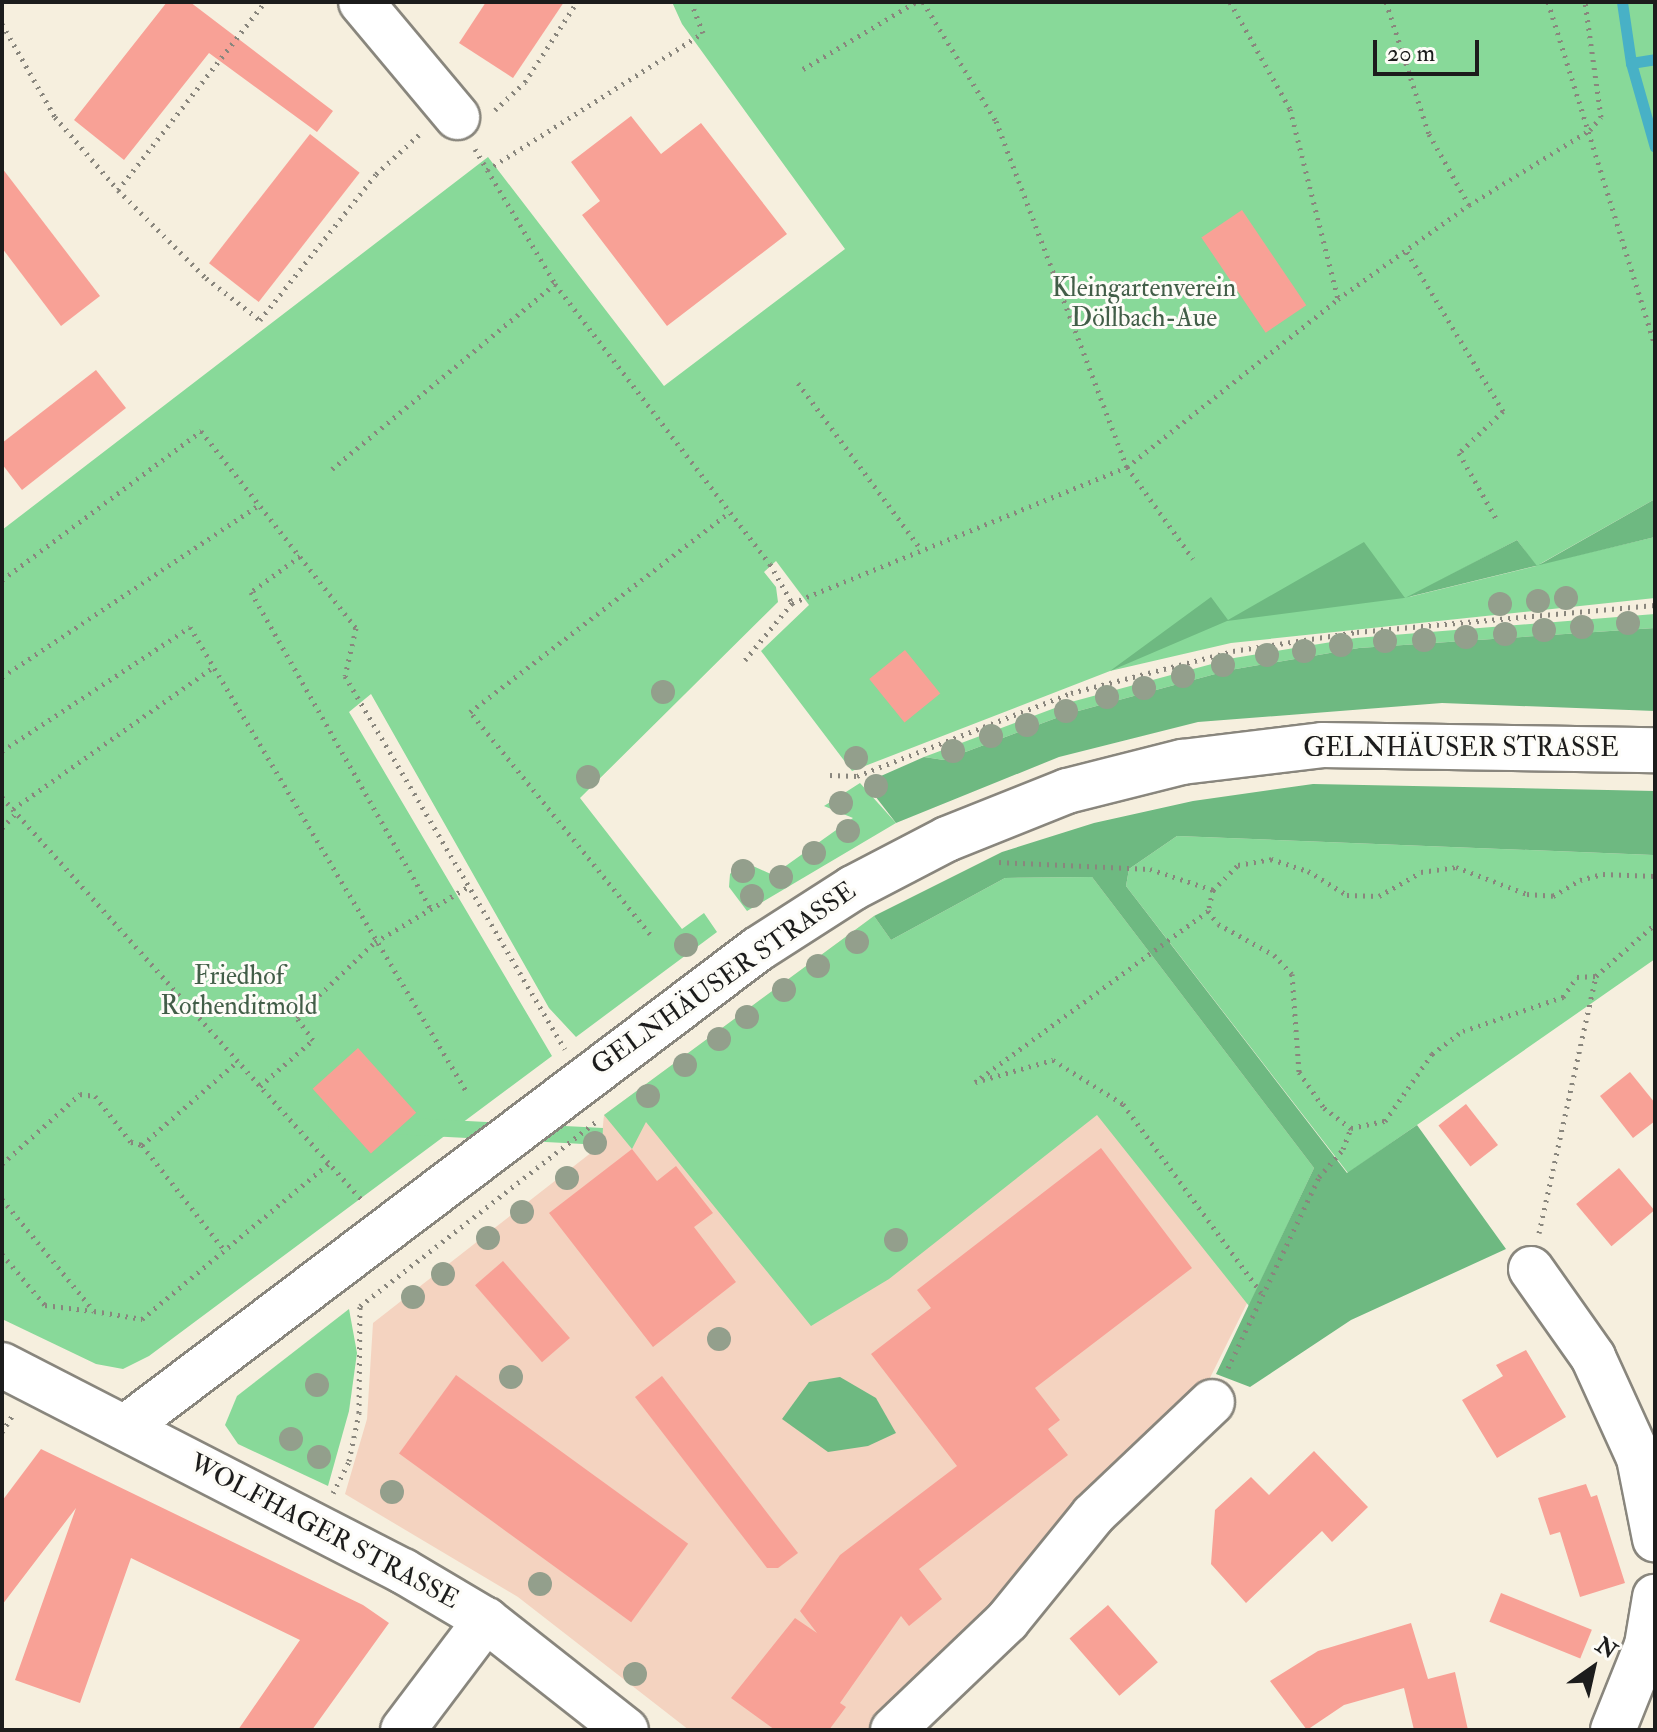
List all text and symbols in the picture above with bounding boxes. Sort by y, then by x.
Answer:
scale bar [1377,24,1483,74]
text: 20 m [1387,38,1435,69]
park label: Kleingartenverein Döllbach-Aue [1052,273,1236,334]
street label: GELNHÄUSER STRASSE [1303,733,1619,765]
street label: GELNHÄUSER STRASSE [586,876,862,1082]
park label: Friedhof Rothenditmold [161,961,317,1022]
street label: WOLFHAGER STRASSE [184,1448,464,1616]
north arrow [1553,1628,1633,1708]
text: N [1590,1631,1622,1665]

